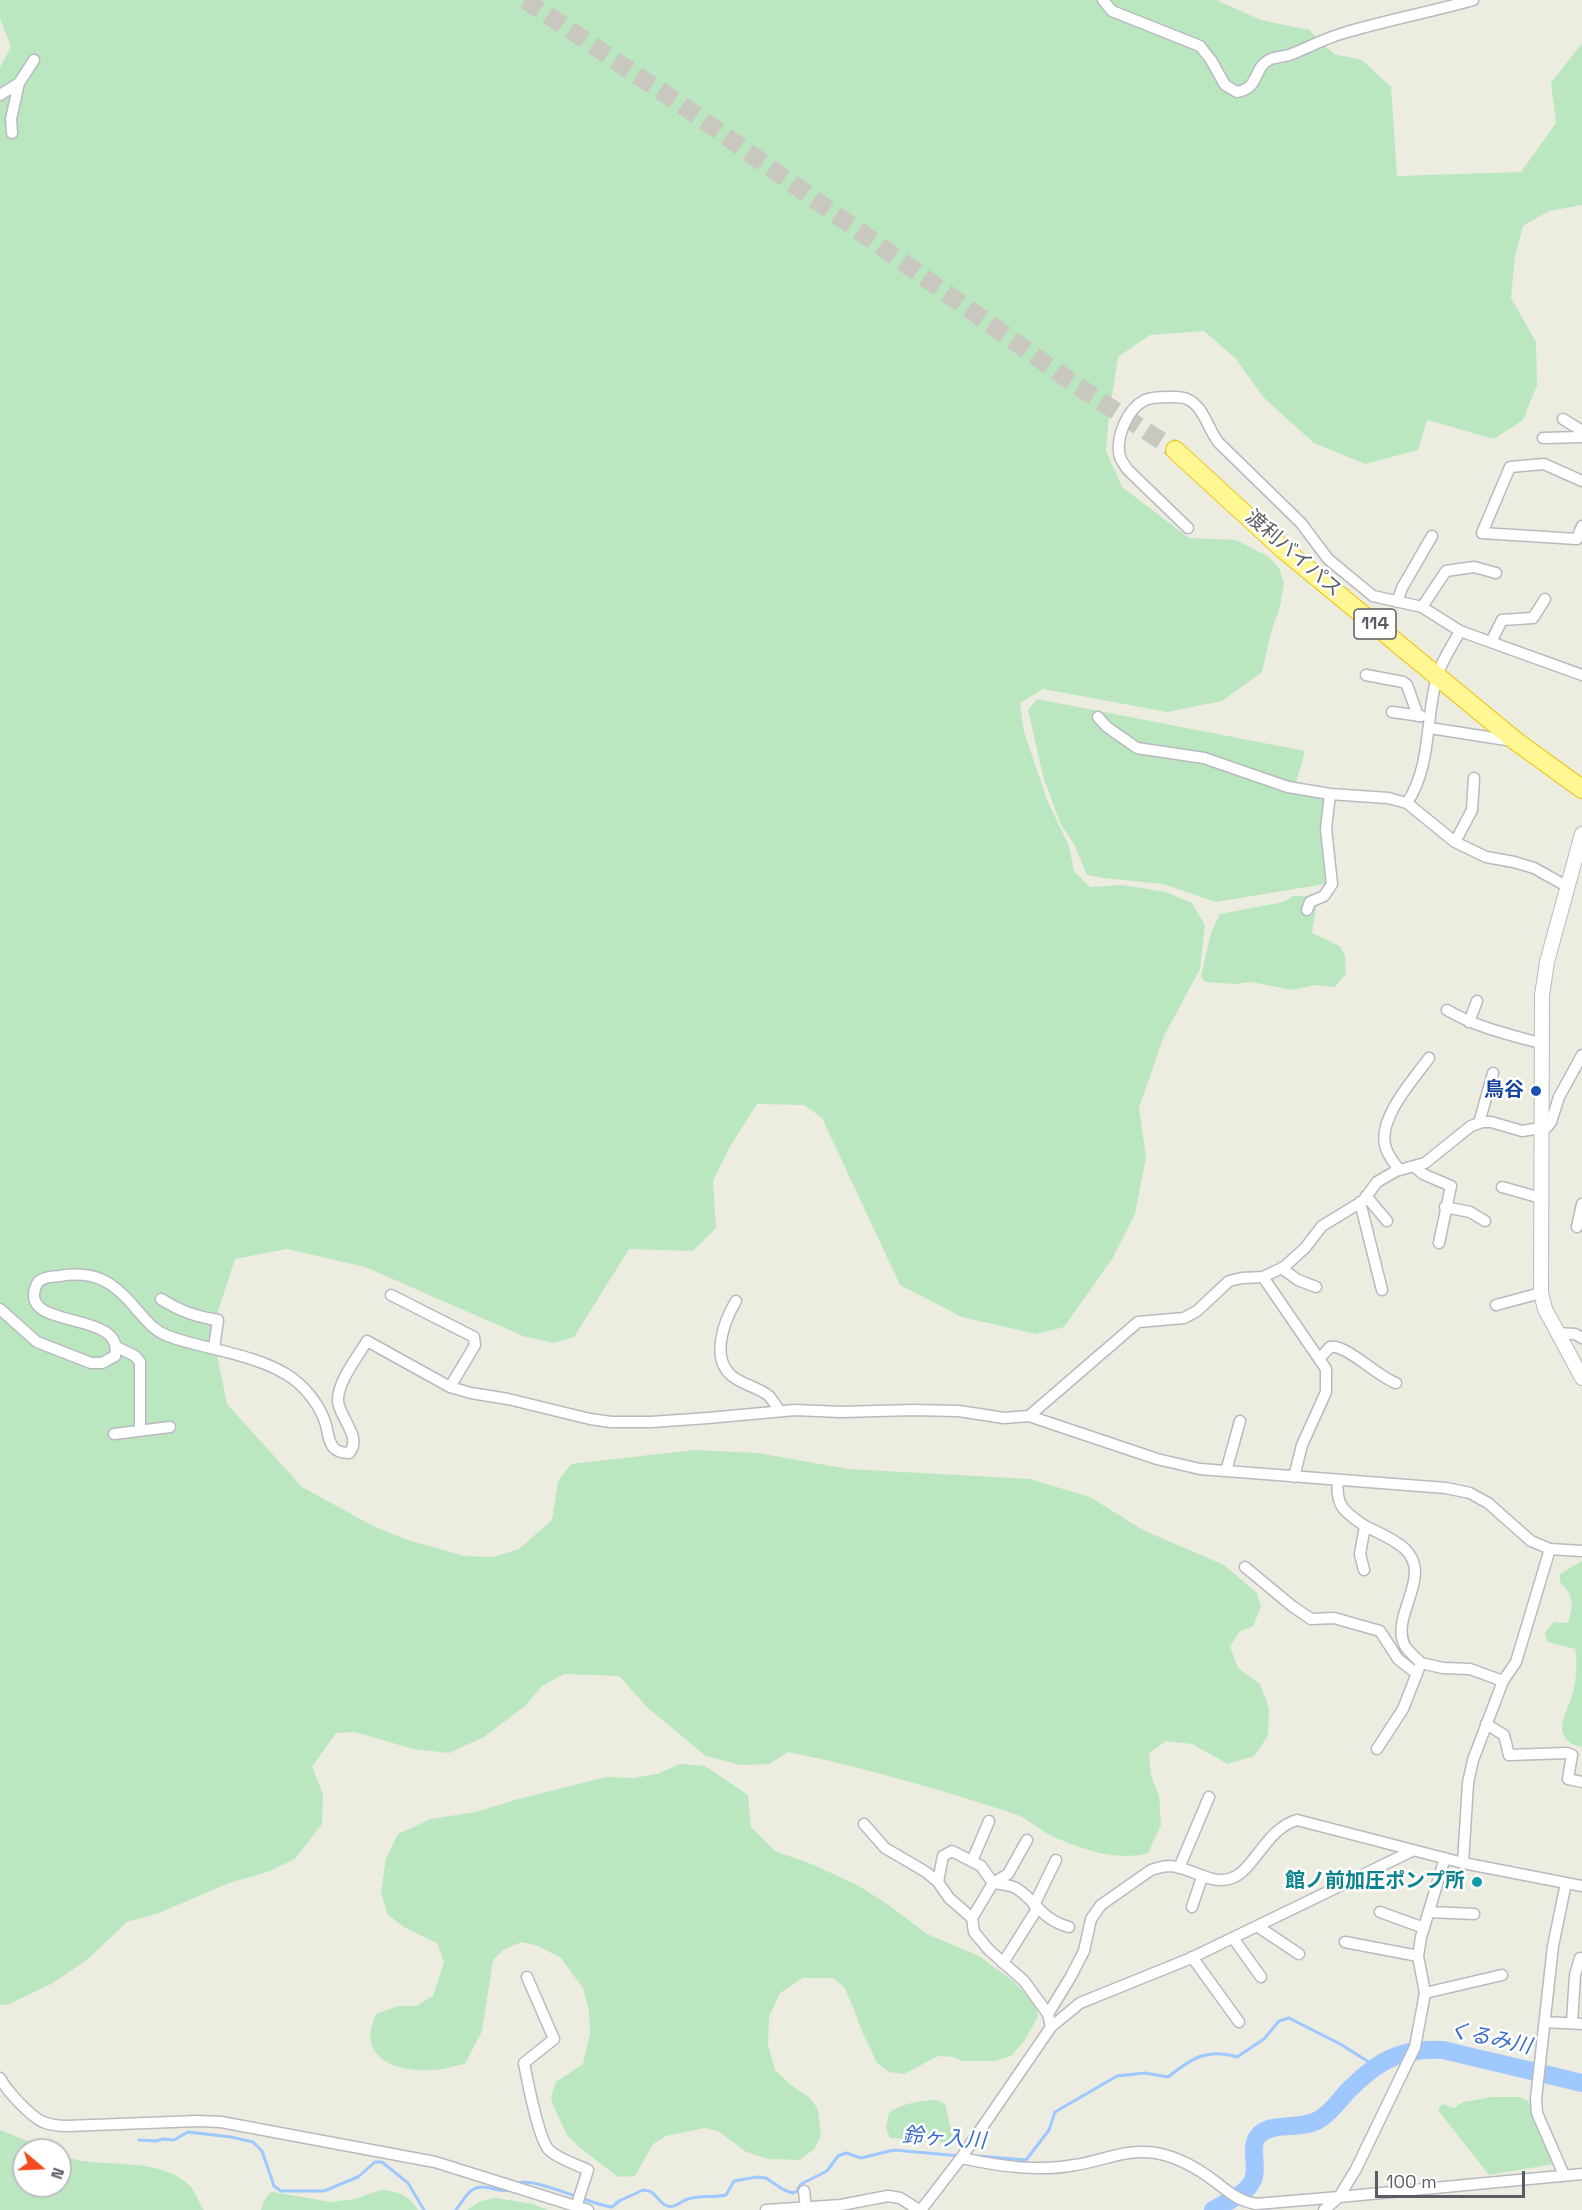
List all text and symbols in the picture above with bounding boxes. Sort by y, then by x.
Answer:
street label: 渡利バイパス [1240,506,1346,602]
road number: 114 [1354,609,1396,639]
place label: 鳥谷 [1484,1079,1524,1103]
marker: 鳥谷 [1529,1084,1543,1098]
place label: 館ノ前加圧ポンプ所 [1285,1870,1465,1894]
marker: 館ノ前加圧ポンプ所 [1470,1875,1484,1889]
water label: くるみ川 [1446,2018,1534,2060]
water label: 鈴ヶ入川 [901,2124,987,2154]
north arrow [12,2138,72,2198]
scale bar [1378,2159,1528,2197]
text: N [46,2165,69,2182]
text: 100 m [1386,2170,1437,2193]

